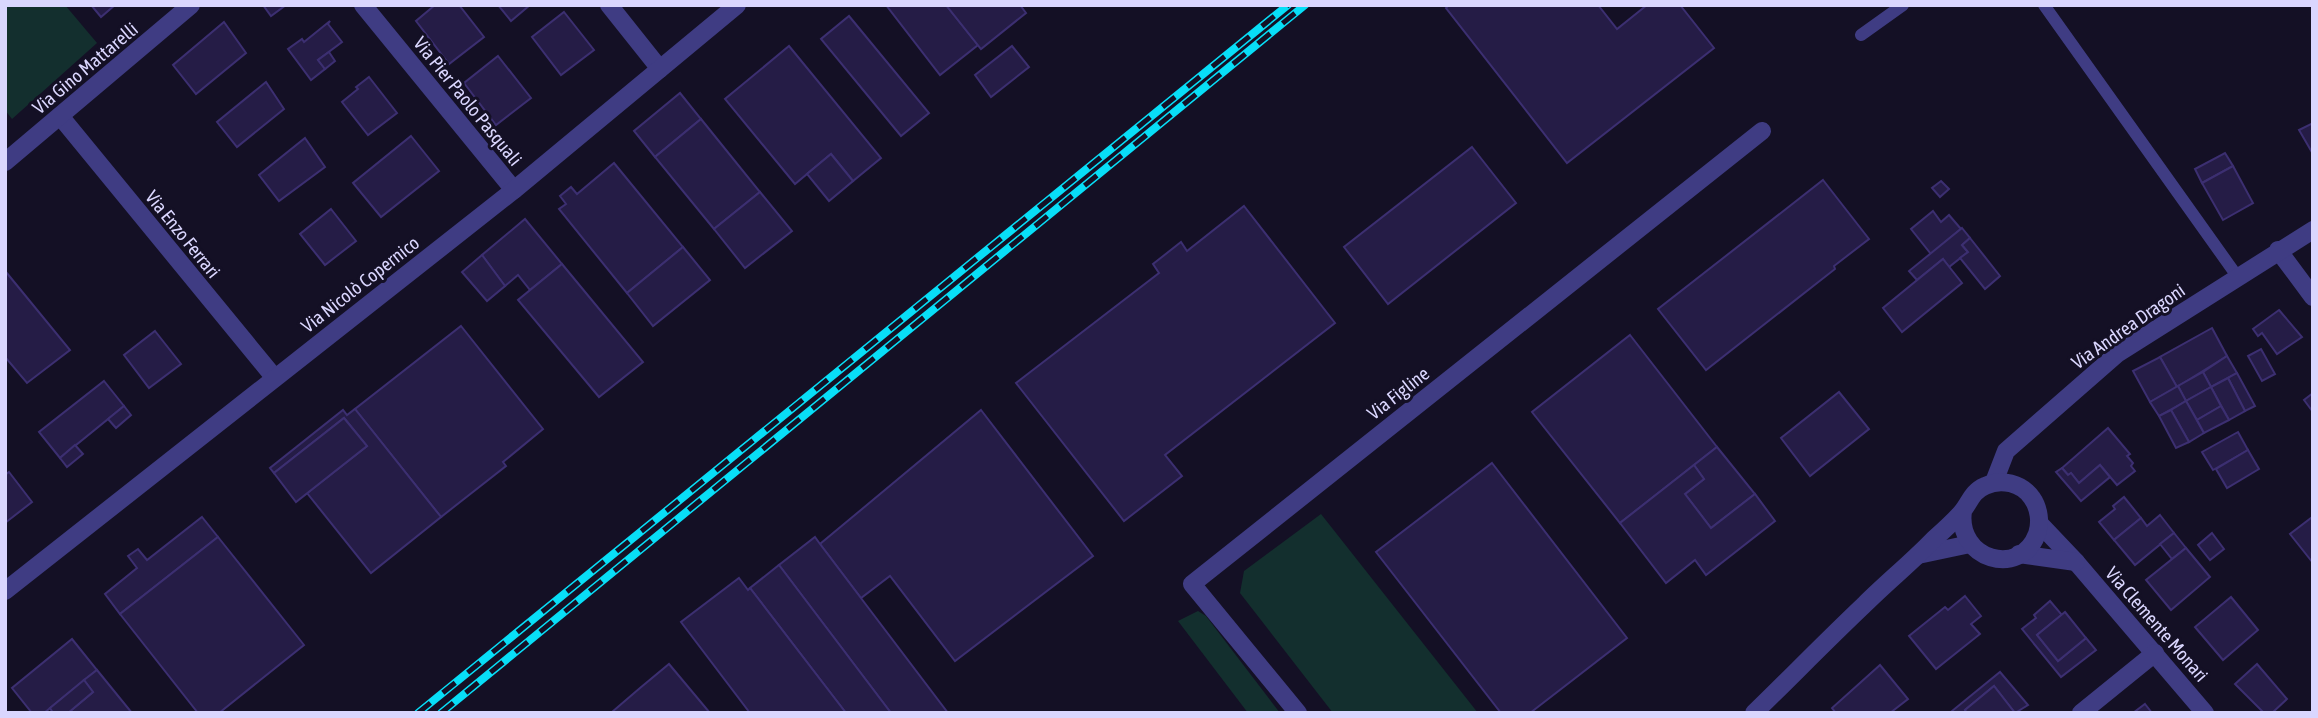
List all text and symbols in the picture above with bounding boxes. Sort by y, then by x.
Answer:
street label: Via Gino Mattarelli [28,18,142,118]
street label: Via Pier Paolo Pasquali [409,32,527,170]
street label: Via Enzo Ferrari [141,186,225,282]
street label: Via Nicolò Copernico [297,231,423,337]
street label: Via Andrea Dragoni [2067,279,2189,373]
street label: Via Figline [1363,362,1433,424]
street label: Via Clemente Monari [2101,562,2213,686]

